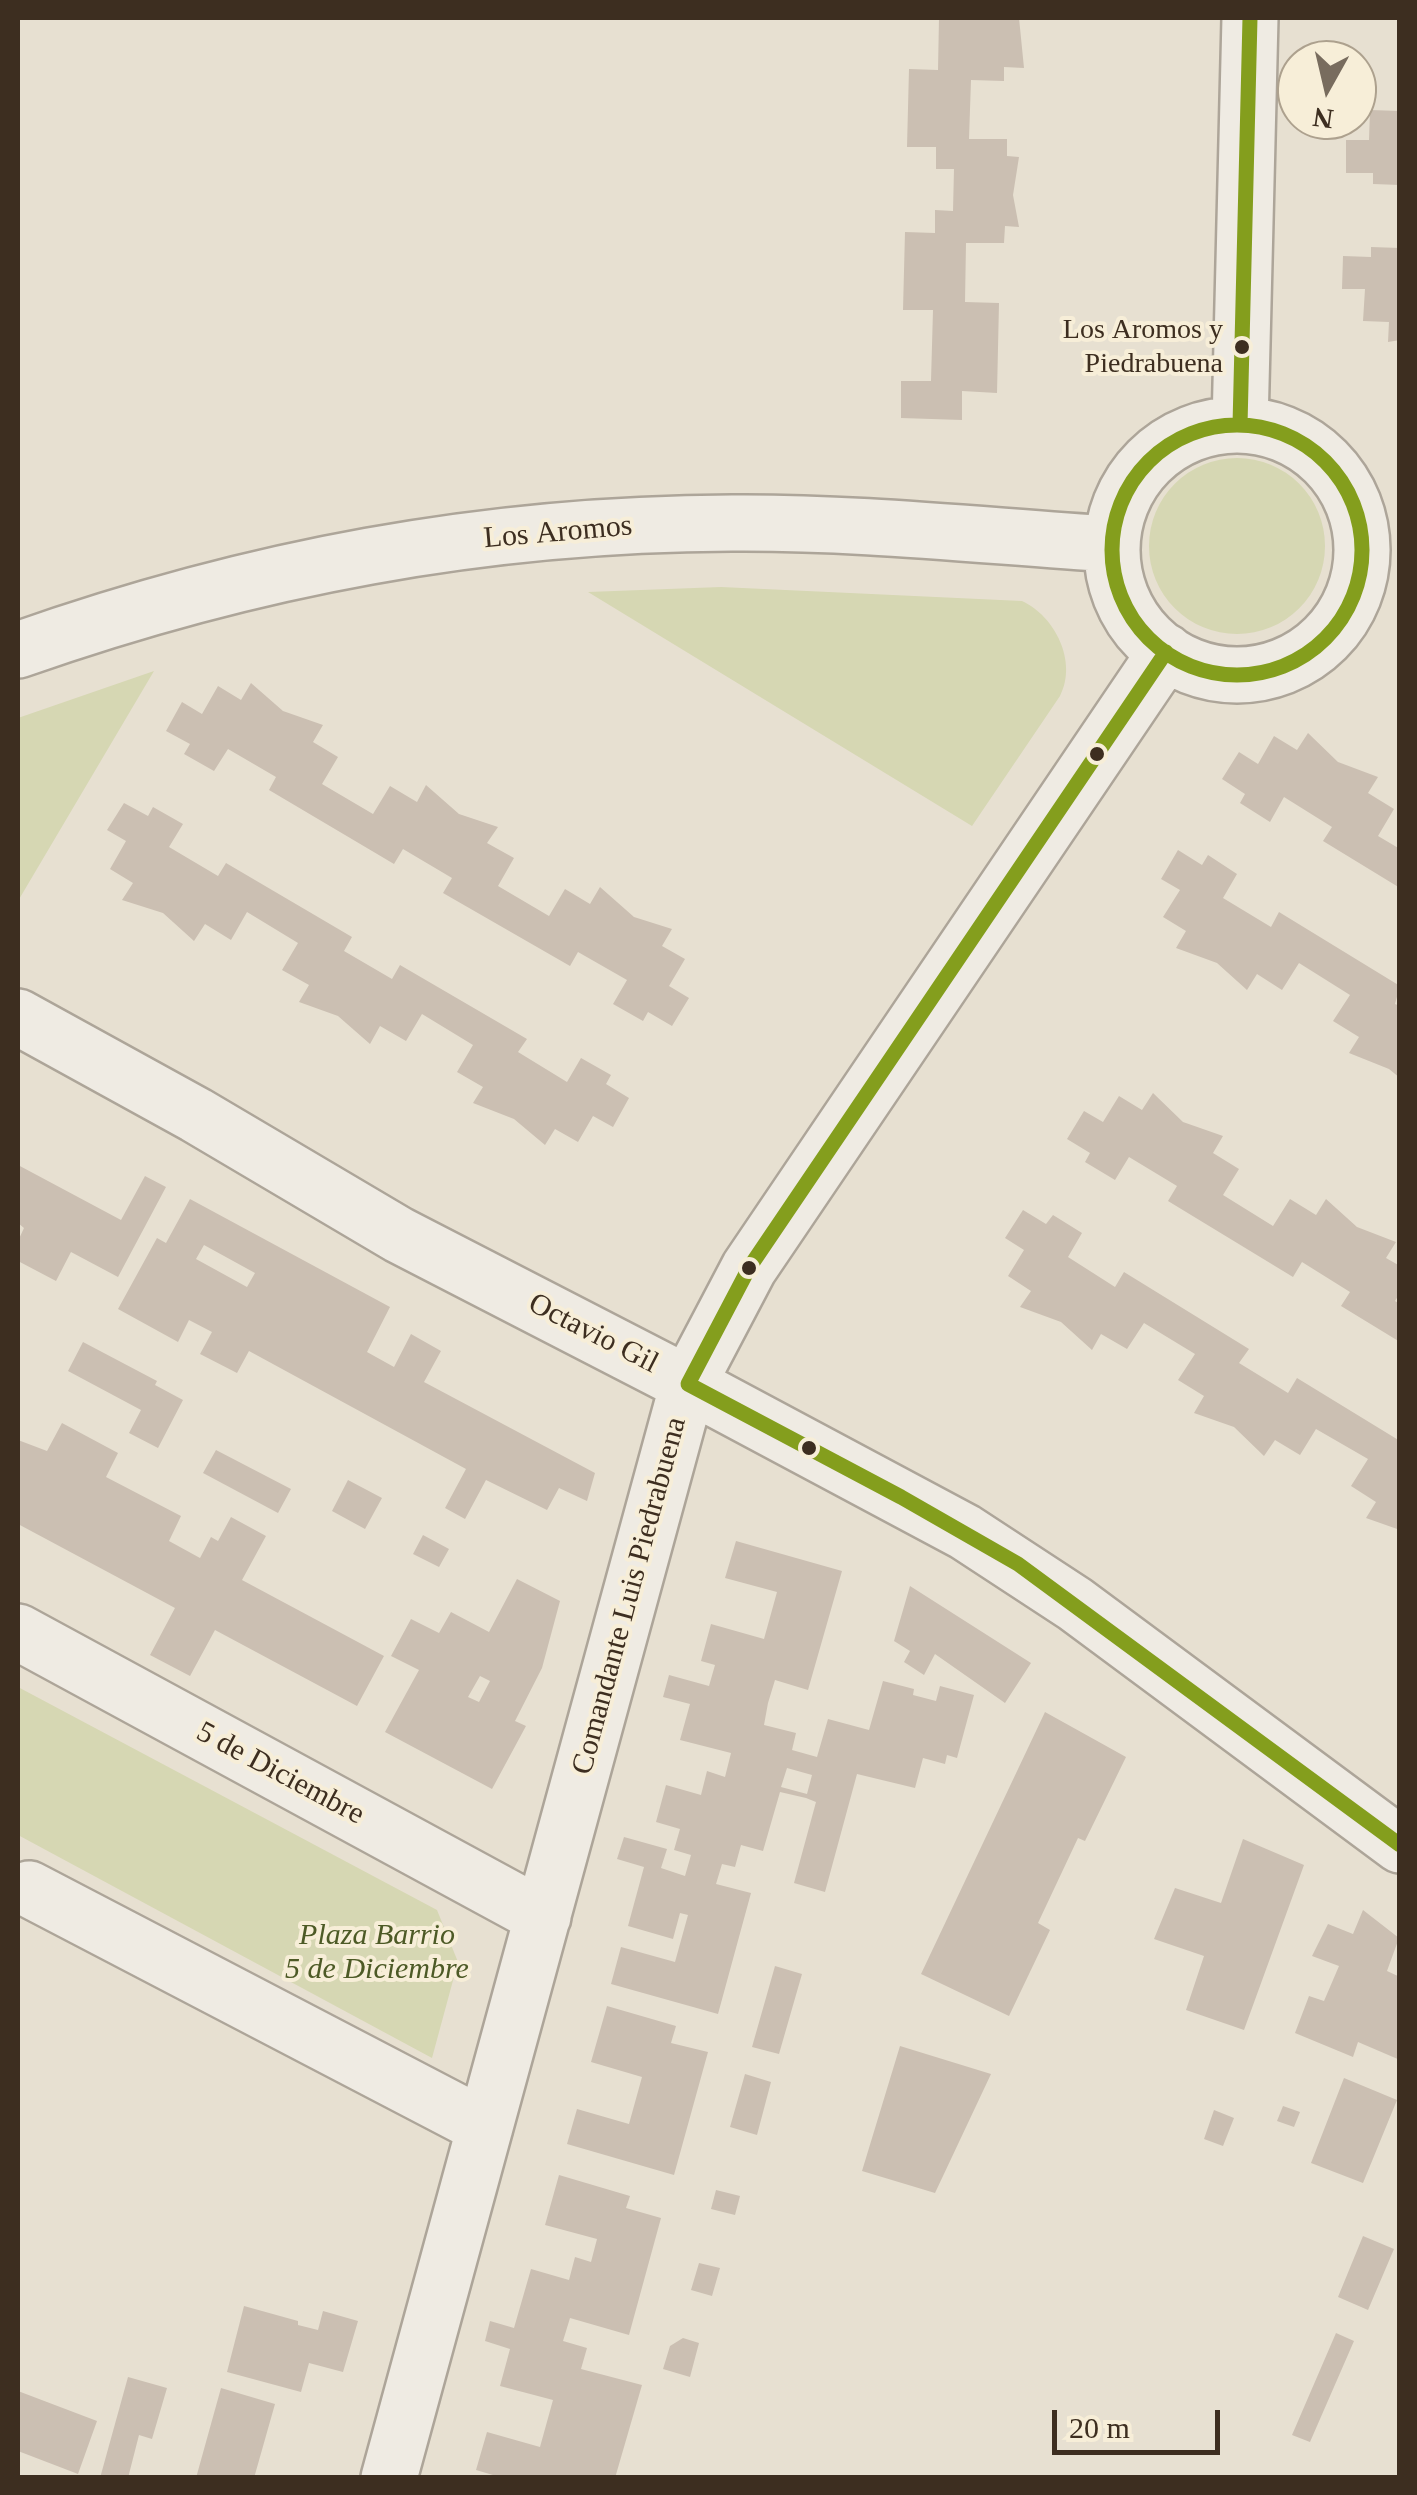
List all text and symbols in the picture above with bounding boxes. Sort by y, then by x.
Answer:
north arrow [1277,40,1377,140]
text: N [1311,101,1335,135]
place label: Los Aromos y Piedrabuena [1063,314,1223,380]
marker: Los Aromos y Piedrabuena [1232,337,1252,357]
street label: Los Aromos [482,509,634,557]
unlabelled marker [1087,744,1107,764]
unlabelled marker [739,1258,759,1278]
street label: Octavio Gil [522,1286,664,1382]
street label: Comandante Luis Piedrabuena [565,1413,695,1779]
unlabelled marker [799,1438,819,1458]
street label: 5 de Diciembre [190,1715,370,1833]
park label: Plaza Barrio 5 de Diciembre [285,1918,469,1988]
scale bar [1057,2390,1224,2452]
text: 20 m [1069,2411,1130,2444]

